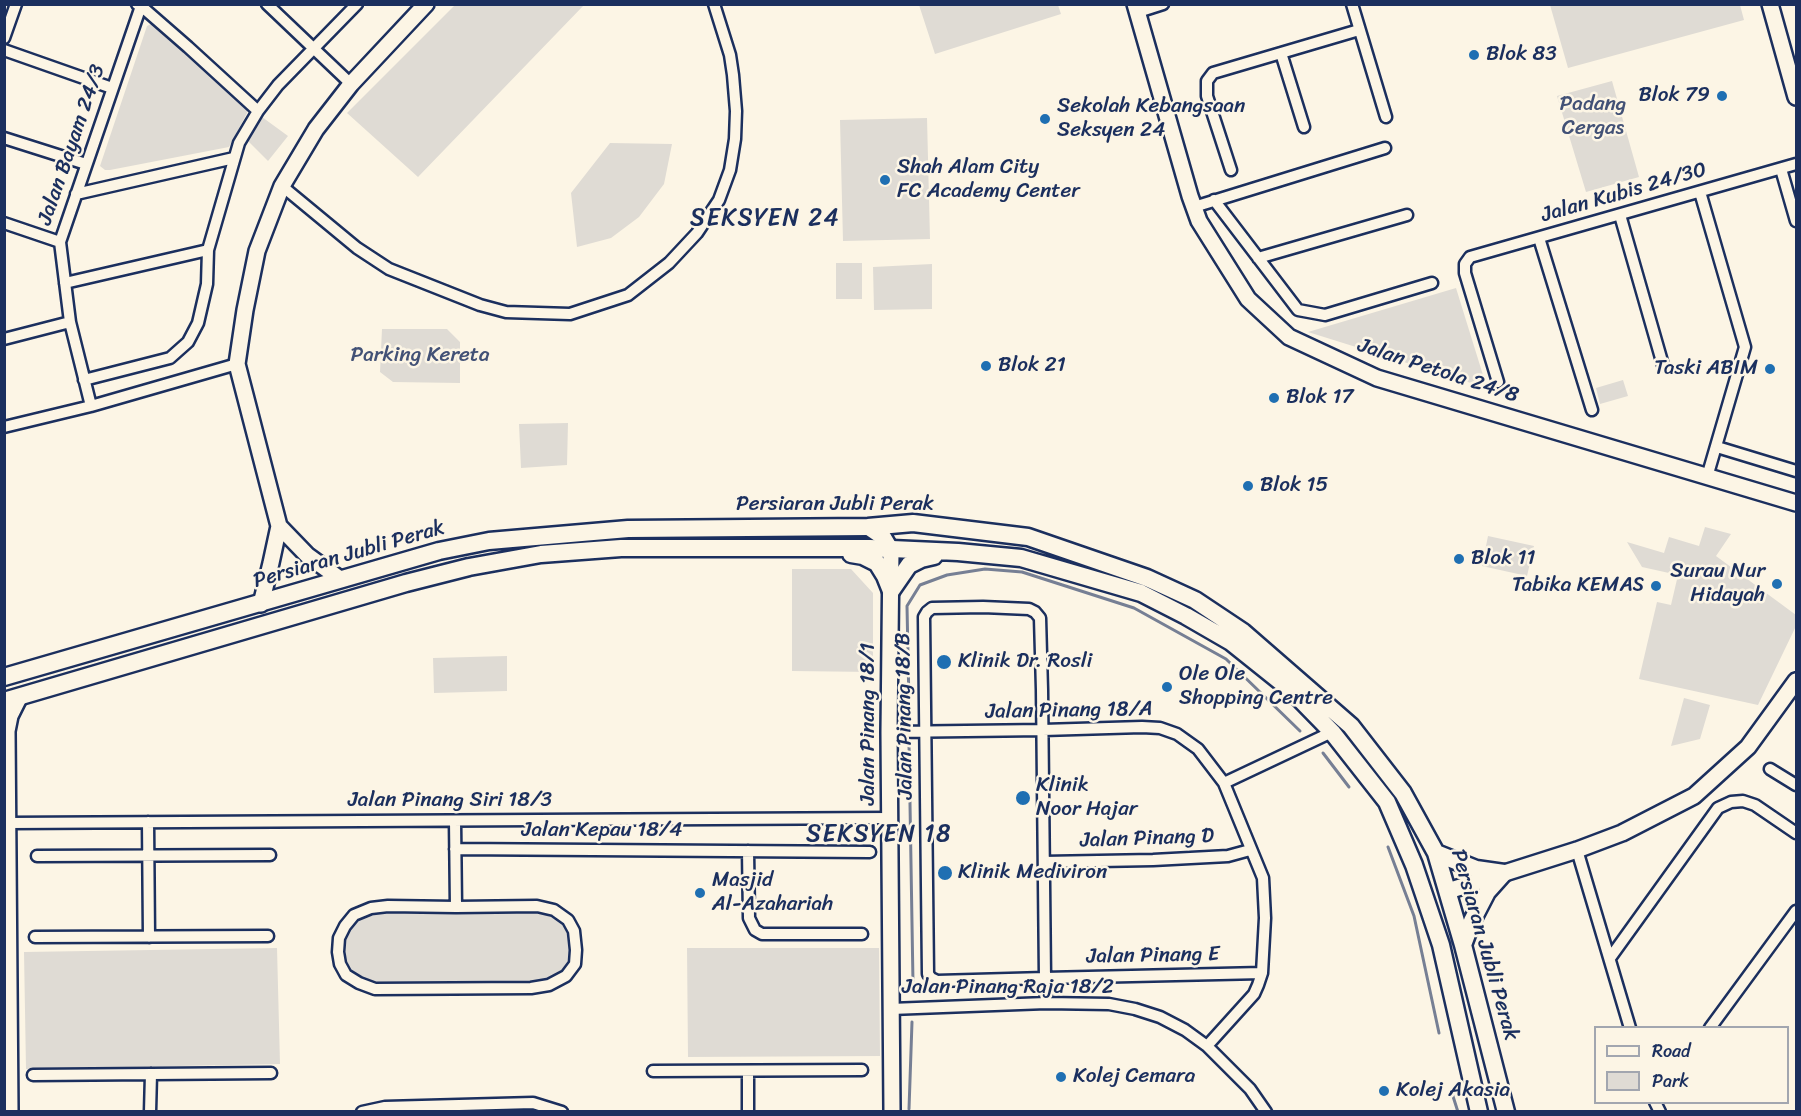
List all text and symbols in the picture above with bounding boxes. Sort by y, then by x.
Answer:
place label: Blok 83 [1486,42,1557,68]
marker: Blok 83 [1467,48,1481,62]
street label: Jalan Bayam 24/3 [33,62,111,228]
place label: Blok 79 [1639,83,1710,109]
marker: Blok 79 [1715,89,1729,103]
park label: Padang Cergas [1560,92,1626,142]
place label: Sekolah Kebangsaan Seksyen 24 [1057,94,1245,144]
marker: Sekolah Kebangsaan Seksyen 24 [1038,112,1052,126]
place label: Shah Alam City FC Academy Center [897,155,1080,205]
street label: Jalan Kubis 24/30 [1539,157,1709,229]
marker: Shah Alam City FC Academy Center [878,173,892,187]
district label: SEKSYEN 24 [690,205,840,233]
street label: Jalan Petola 24/8 [1355,333,1521,409]
park label: Parking Kereta [351,343,489,369]
place label: Blok 21 [998,353,1066,379]
place label: Taski ABIM [1654,356,1758,382]
marker: Blok 21 [979,359,993,373]
marker: Taski ABIM [1763,362,1777,376]
place label: Blok 17 [1286,385,1354,411]
marker: Blok 17 [1267,391,1281,405]
place label: Blok 15 [1260,473,1328,499]
marker: Blok 15 [1241,479,1255,493]
street label: Persiaran Jubli Perak [736,492,934,518]
street label: Persiaran Jubli Perak [250,516,448,594]
place label: Blok 11 [1471,546,1536,572]
marker: Blok 11 [1452,552,1466,566]
place label: Surau Nur Hidayah [1670,559,1765,609]
place label: Tabika KEMAS [1512,573,1644,599]
marker: Surau Nur Hidayah [1770,577,1784,591]
marker: Tabika KEMAS [1649,579,1663,593]
street label: Jalan Pinang 18/B [891,632,919,800]
street label: Jalan Pinang 18/1 [856,643,882,805]
place label: Klinik Dr. Rosli [958,649,1092,675]
marker: Klinik Dr. Rosli [935,653,953,671]
place label: Ole Ole Shopping Centre [1179,662,1333,712]
marker: Ole Ole Shopping Centre [1160,680,1174,694]
street label: Jalan Pinang 18/A [985,697,1153,725]
place label: Klinik Noor Hajar [1036,773,1137,823]
street label: Jalan Pinang Siri 18/3 [348,788,552,814]
marker: Klinik Noor Hajar [1014,789,1032,807]
street label: Jalan Kepau 18/4 [522,818,682,844]
district label: SEKSYEN 18 [806,821,952,849]
street label: Jalan Pinang D [1080,824,1214,854]
street label: Persiaran Jubli Perak [1445,846,1523,1044]
place label: Klinik Mediviron [958,860,1107,886]
marker: Klinik Mediviron [936,864,954,882]
place label: Masjid Al-Azahariah [712,868,833,918]
marker: Masjid Al-Azahariah [693,886,707,900]
street label: Jalan Pinang E [1086,942,1220,970]
street label: Jalan Pinang Raja 18/2 [902,975,1114,1001]
legend [1594,1026,1789,1104]
text: Road [1652,1035,1691,1067]
place label: Kolej Cemara [1073,1064,1195,1090]
text: Park [1652,1065,1689,1097]
marker: Kolej Cemara [1054,1070,1068,1084]
place label: Kolej Akasia [1396,1078,1510,1104]
marker: Kolej Akasia [1377,1084,1391,1098]

